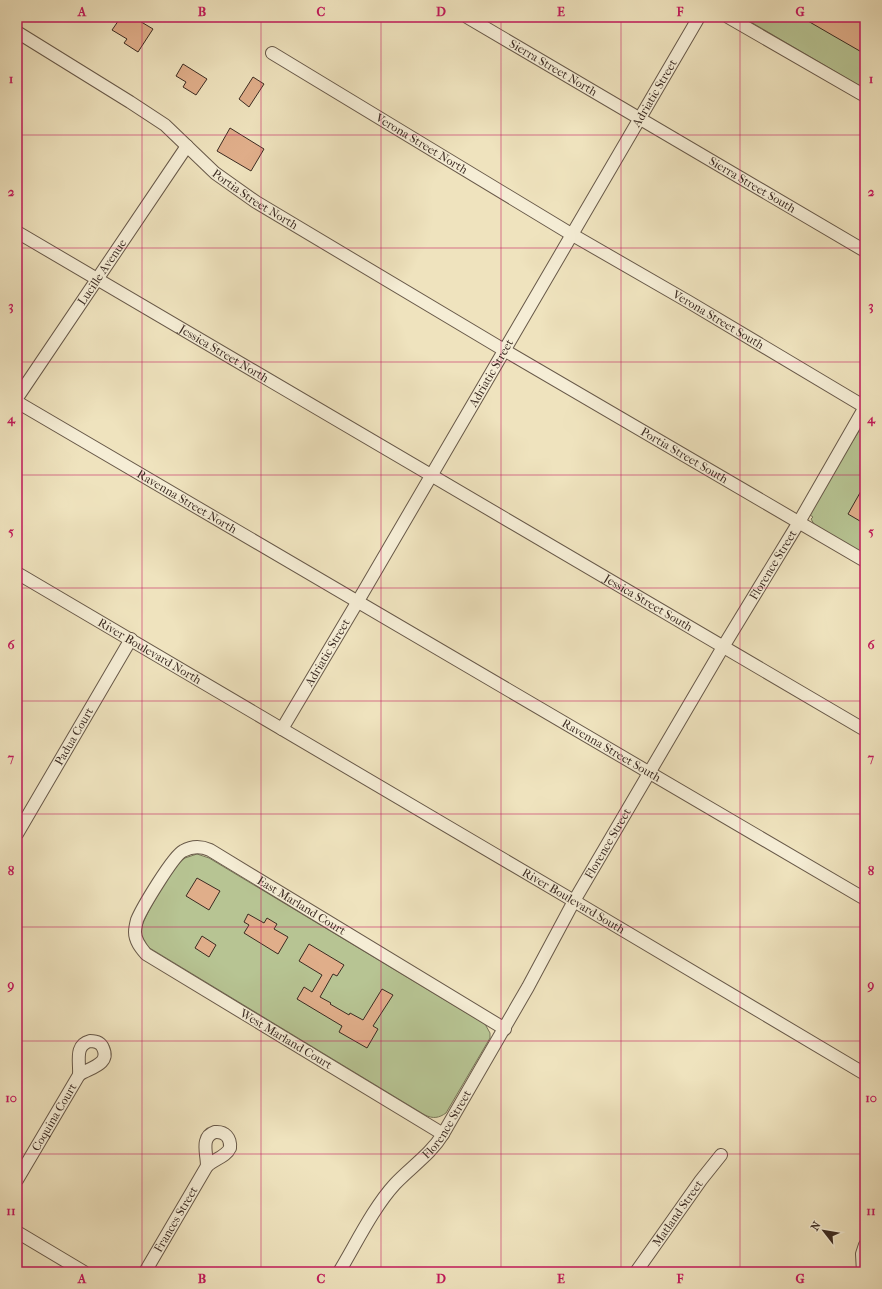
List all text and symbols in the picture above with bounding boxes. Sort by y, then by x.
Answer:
text: A [77,4,87,19]
text: B [198,4,207,19]
text: C [317,4,326,19]
text: D [436,4,446,19]
text: E [557,4,565,19]
text: F [676,4,684,19]
text: G [795,4,805,19]
street label: Sierra Street North [507,36,600,99]
street label: Adriatic Street [629,56,680,130]
text: 1 [9,71,14,86]
text: 1 [869,71,874,86]
street label: Verona Street North [372,110,470,177]
street label: Sierra Street South [706,154,798,216]
street label: Portia Street North [209,166,301,232]
text: 2 [8,184,15,199]
text: 2 [868,184,875,199]
street label: Lucille Avenue [75,236,129,308]
street label: Verona Street South [669,287,767,352]
text: 3 [8,298,14,314]
text: 3 [868,298,874,314]
street label: Jessica Street North [176,321,271,385]
street label: Adriatic Street [466,336,517,410]
text: 4 [6,411,16,427]
text: 4 [866,411,876,427]
street label: Portia Street South [638,425,731,486]
street label: Ravenna Street North [134,467,240,536]
text: 5 [8,524,14,539]
text: 5 [868,524,874,539]
street label: Florence Street [746,527,800,602]
street label: Jessica Street South [601,571,695,634]
street label: River Boulevard North [95,615,204,687]
street label: Adriatic Street [302,616,353,690]
text: 6 [7,637,15,652]
text: 6 [867,637,875,652]
street label: Padua Court [52,704,97,768]
street label: Ravenna Street South [559,716,664,785]
text: 7 [7,750,15,765]
text: 7 [867,750,875,765]
street label: Florence Street [582,805,634,881]
text: 8 [8,863,15,878]
text: 8 [868,863,875,878]
street label: River Boulevard South [520,865,628,937]
street label: East Marland Court [255,873,349,938]
text: 9 [7,977,15,993]
text: 9 [867,977,875,993]
street label: West Marland Court [237,1005,335,1072]
street label: Coquina Court [29,1080,80,1154]
street label: Florence Street [419,1087,474,1162]
text: 10 [5,1090,17,1105]
text: 10 [865,1090,877,1105]
street label: Matland Street [649,1177,706,1249]
street label: Frances Street [151,1183,201,1255]
text: 11 [6,1203,16,1218]
text: 11 [866,1203,876,1218]
north arrow [804,1211,844,1251]
text: N [808,1219,824,1233]
text: A [77,1271,87,1286]
text: B [198,1271,207,1286]
text: C [317,1271,326,1286]
text: D [436,1271,446,1286]
text: E [557,1271,565,1286]
text: F [676,1271,684,1286]
text: G [795,1271,805,1286]

